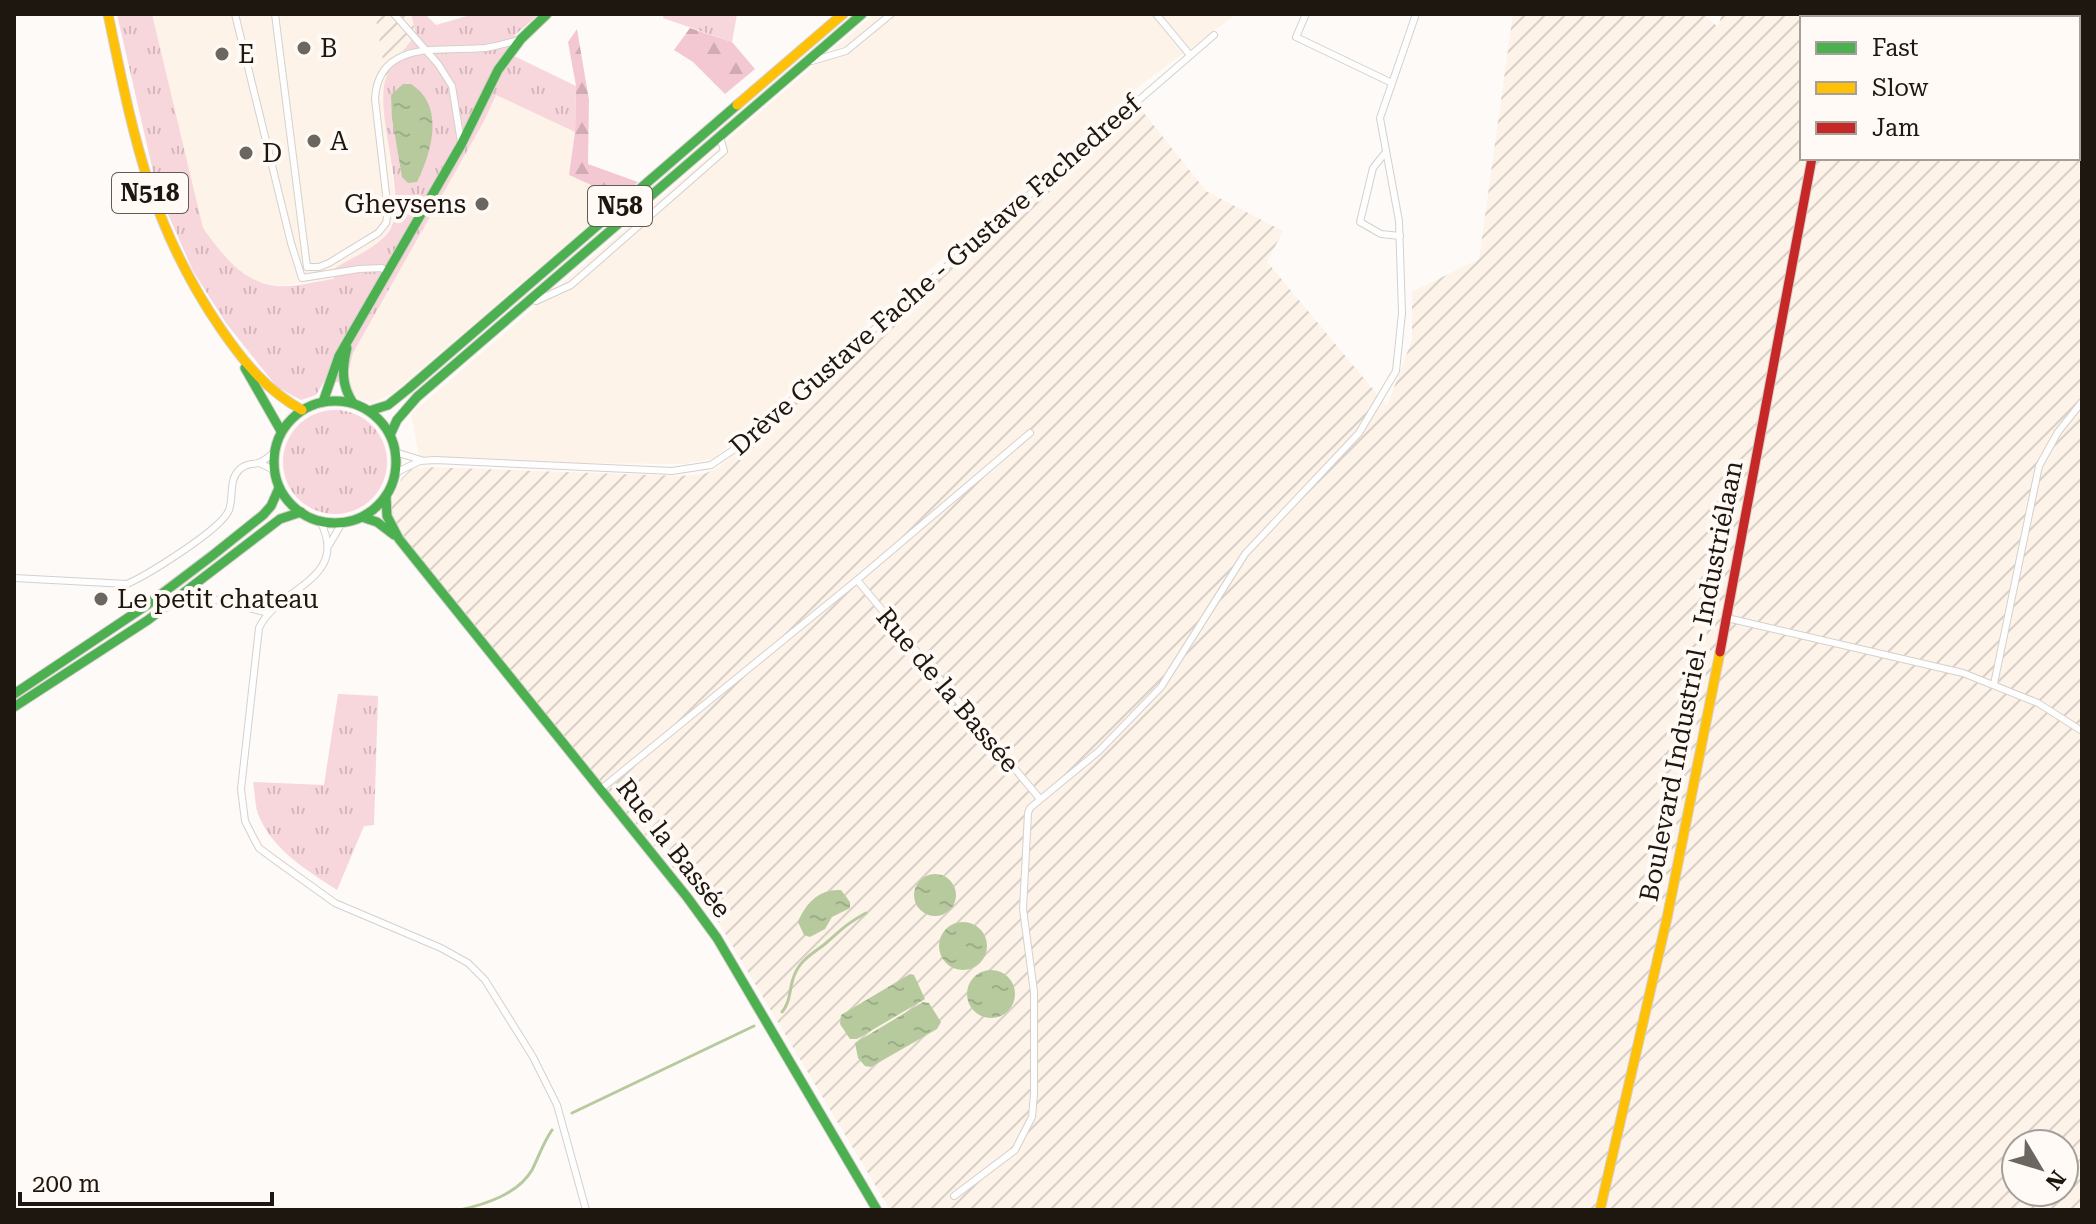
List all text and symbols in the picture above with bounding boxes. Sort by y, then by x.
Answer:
legend [1800,16,2080,160]
place label: B [320,33,337,63]
text: Fast [1872,34,1919,62]
place label: E [238,39,255,69]
marker: B [295,39,313,57]
marker: E [213,45,231,63]
text: Slow [1872,74,1929,102]
street label: Drève Gustave Fache - Gustave Fachedreef [724,88,1147,461]
text: Jam [1872,114,1920,142]
place label: A [330,126,348,156]
marker: A [305,132,323,150]
place label: D [262,138,282,168]
marker: D [237,144,255,162]
road number: N518 [112,173,188,213]
road number: N58 [588,186,652,226]
place label: Gheysens [344,189,466,219]
marker: Gheysens [473,195,491,213]
street label: Boulevard Industriel - Industriélaan [1634,458,1749,904]
place label: Le petit chateau [117,584,319,614]
marker: Le petit chateau [92,590,110,608]
street label: Rue de la Bassée [871,602,1025,778]
street label: Rue la Bassée [611,773,737,923]
north arrow [2000,1128,2080,1208]
scale bar [20,1156,272,1206]
text: N [2040,1166,2070,1194]
text: 200 m [32,1170,100,1198]

